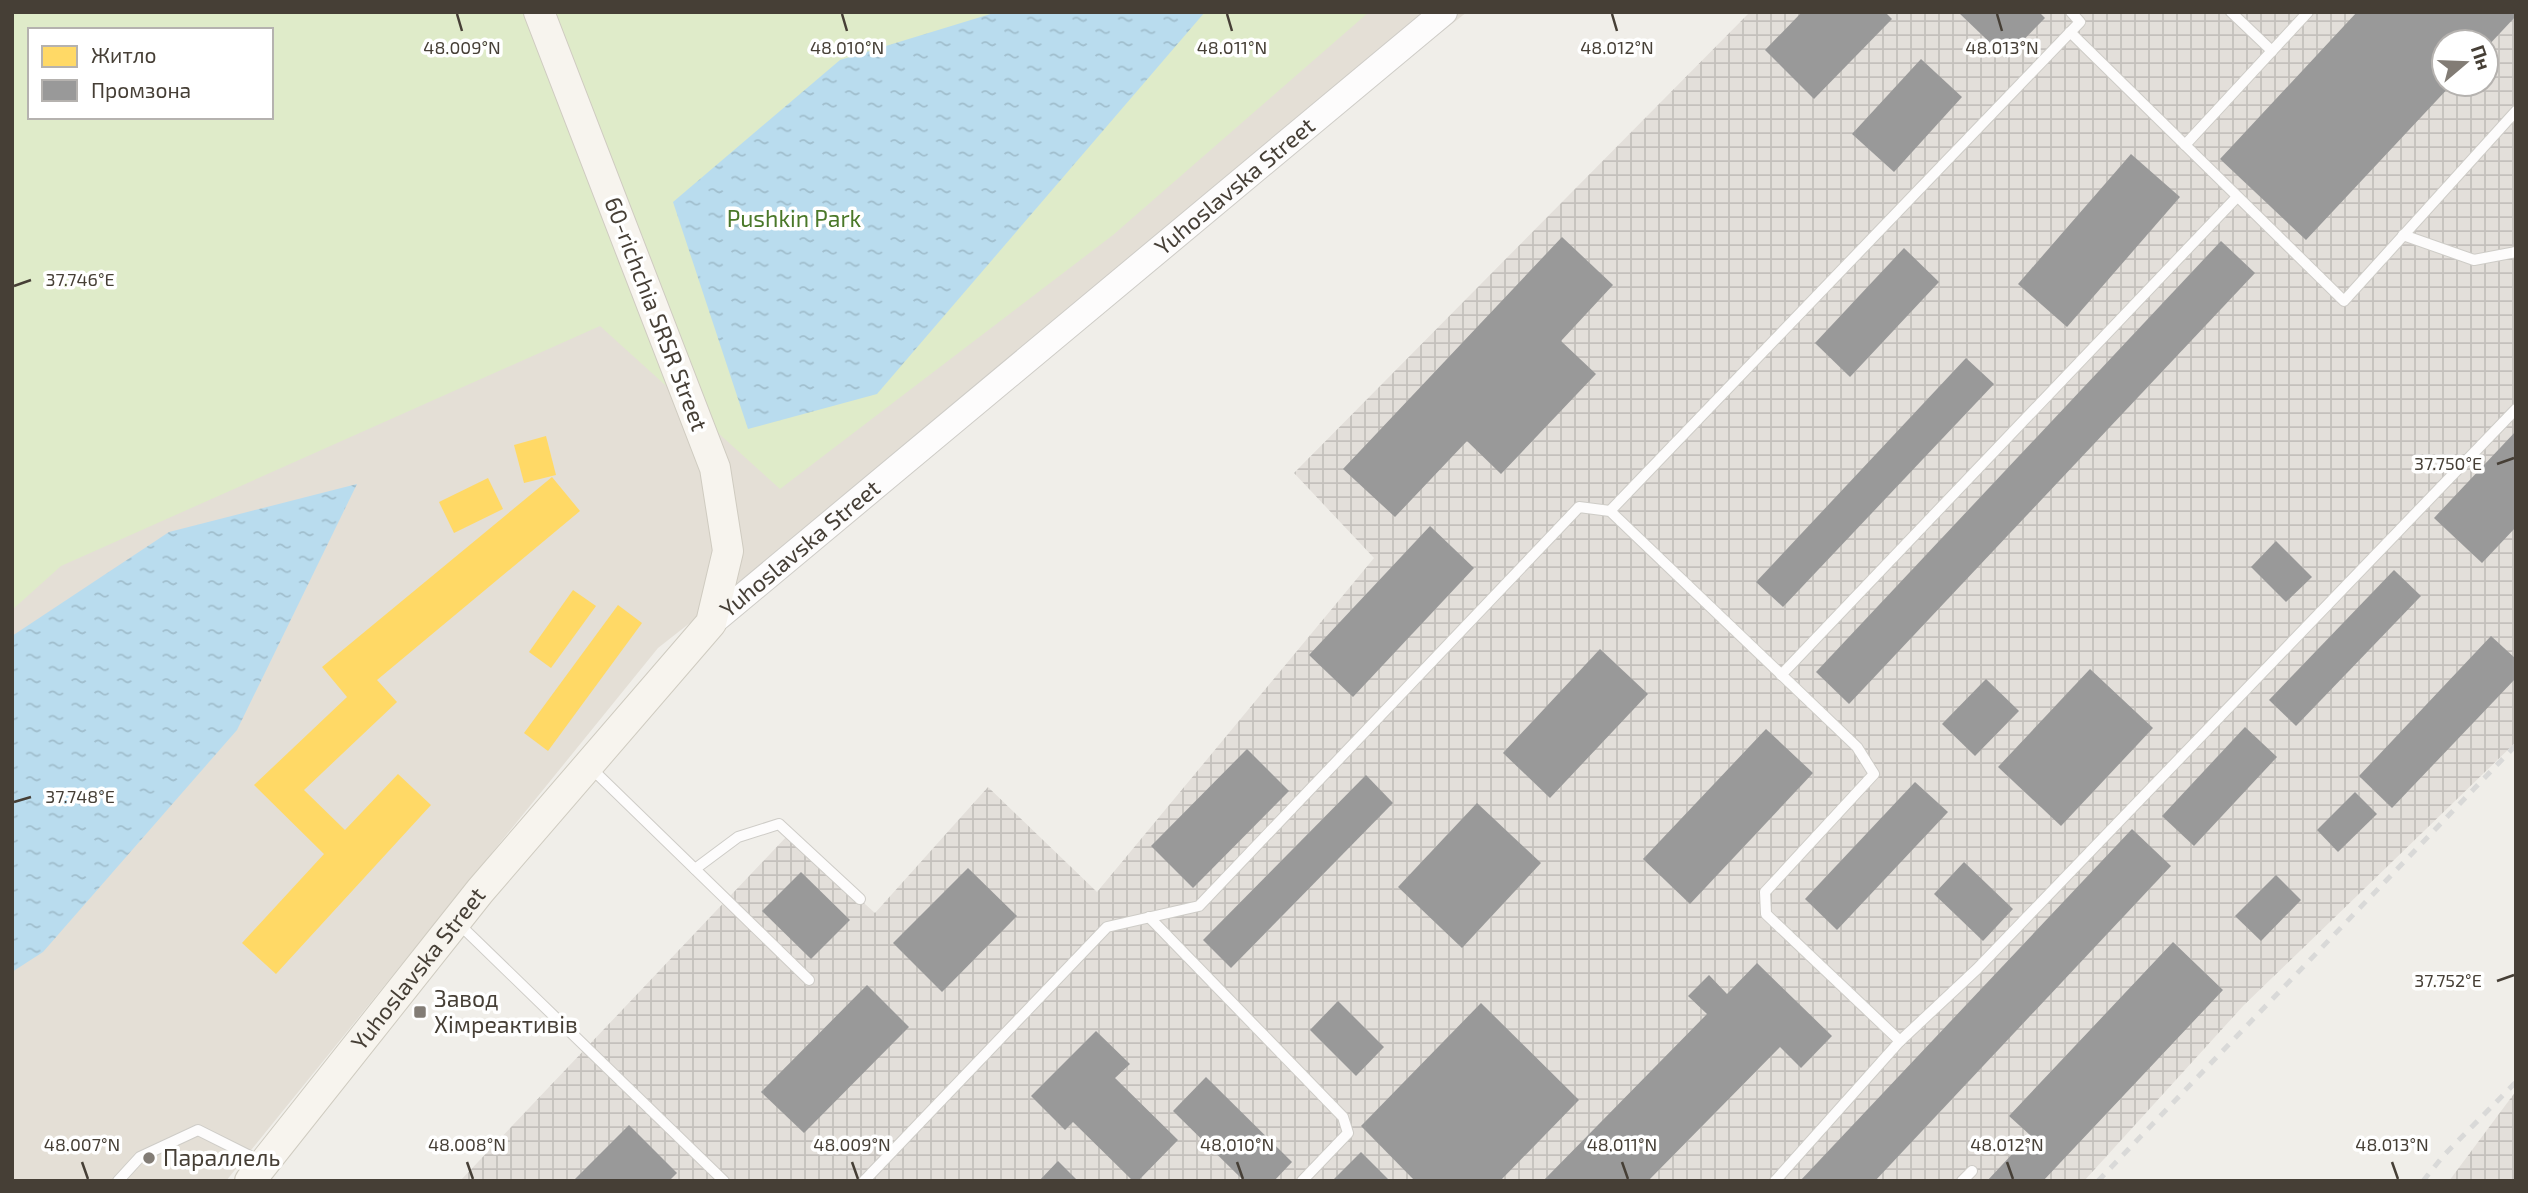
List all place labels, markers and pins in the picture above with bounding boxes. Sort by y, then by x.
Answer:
place label: Завод Хімреактивів [434,984,578,1038]
marker: Завод Хімреактивів [412,1004,428,1020]
place label: Параллель [163,1143,280,1171]
marker: Параллель [141,1150,157,1166]

